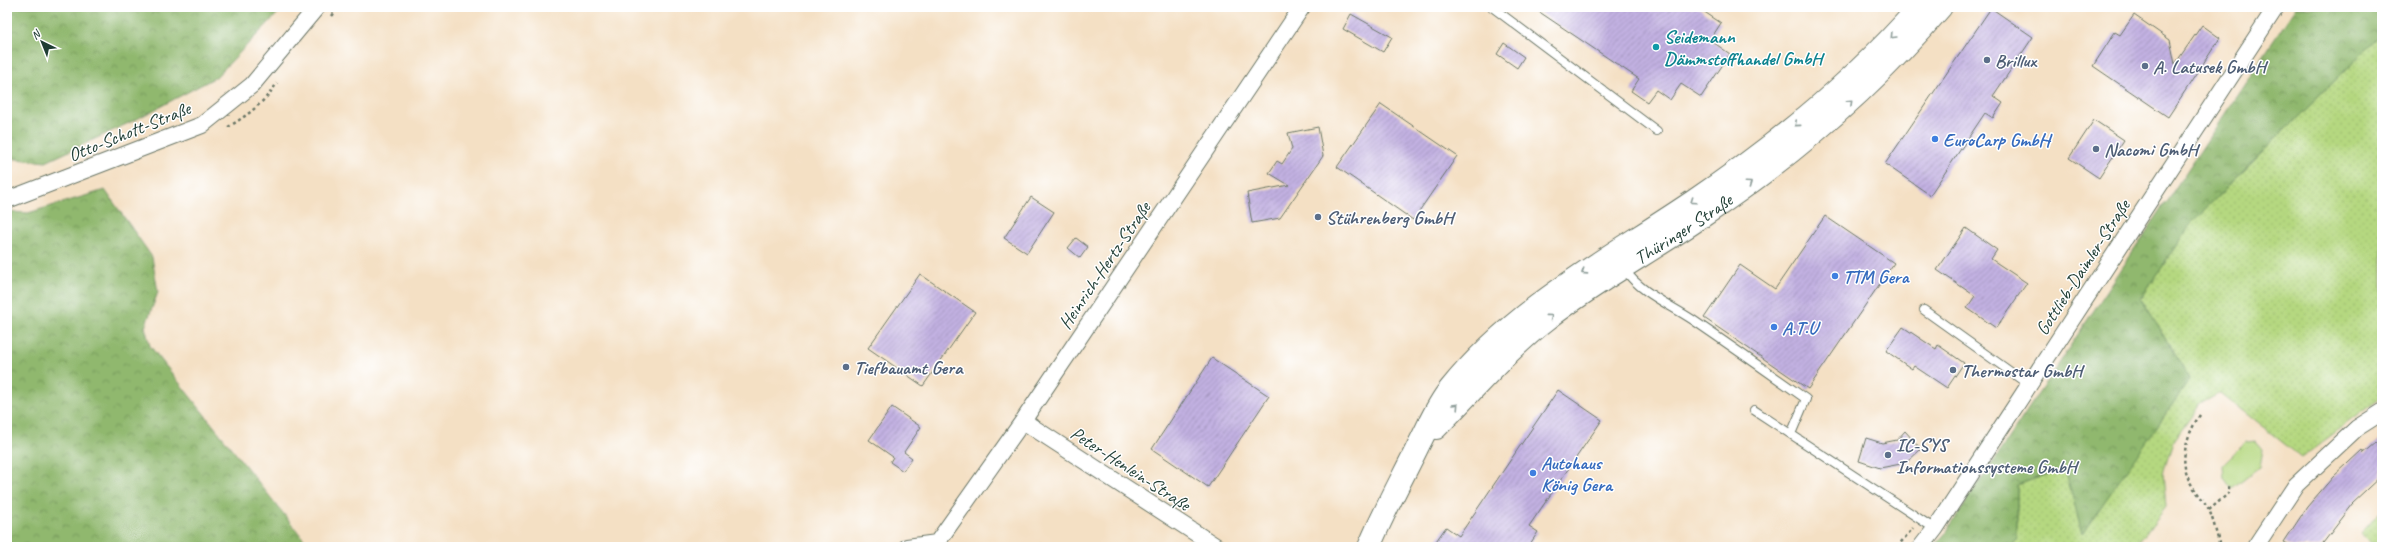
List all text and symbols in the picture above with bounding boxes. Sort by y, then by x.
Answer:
north arrow [22,22,62,62]
place label: Seidemann Dämmstoffhandel GmbH [1664,25,1825,71]
text: N [28,26,44,42]
one-way arrow [1890,31,1898,39]
marker: Seidemann Dämmstoffhandel GmbH [1651,42,1661,52]
place label: Brillux [1995,49,2037,73]
marker: Brillux [1982,55,1992,65]
place label: A. Latusek GmbH [2153,55,2268,79]
marker: A. Latusek GmbH [2140,61,2150,71]
street label: Otto-Schott-Straße [65,96,196,167]
one-way arrow [1845,100,1853,107]
one-way arrow [1794,119,1802,126]
place label: EuroCarp GmbH [1943,128,2053,152]
marker: EuroCarp GmbH [1930,134,1940,144]
place label: Nacomi GmbH [2104,138,2201,162]
marker: Nacomi GmbH [2091,144,2101,154]
one-way arrow [1745,181,1752,189]
street label: Thüringer Straße [1630,188,1739,270]
street label: Gottlieb-Daimler-Straße [2030,194,2137,340]
street label: Heinrich-Hertz-Straße [1053,196,1157,334]
one-way arrow [1690,196,1697,204]
place label: Stührenberg GmbH [1326,206,1456,230]
marker: Stührenberg GmbH [1313,212,1323,222]
place label: TTM Gera [1843,265,1910,289]
one-way arrow [1581,268,1588,275]
marker: TTM Gera [1830,271,1840,281]
one-way arrow [1546,315,1553,322]
place label: A.T.U [1782,316,1821,340]
marker: A.T.U [1769,322,1779,332]
place label: Tiefbauamt Gera [854,356,964,380]
place label: Thermostar GmbH [1961,359,2085,383]
marker: Tiefbauamt Gera [841,362,851,372]
marker: Thermostar GmbH [1948,365,1958,375]
one-way arrow [1452,403,1459,411]
street label: Peter-Henlein-Straße [1066,421,1196,517]
place label: IC-SYS Informationssysteme GmbH [1896,433,2080,479]
marker: IC-SYS Informationssysteme GmbH [1883,450,1893,460]
place label: Autohaus König Gera [1541,451,1614,497]
marker: Autohaus König Gera [1528,468,1538,478]

